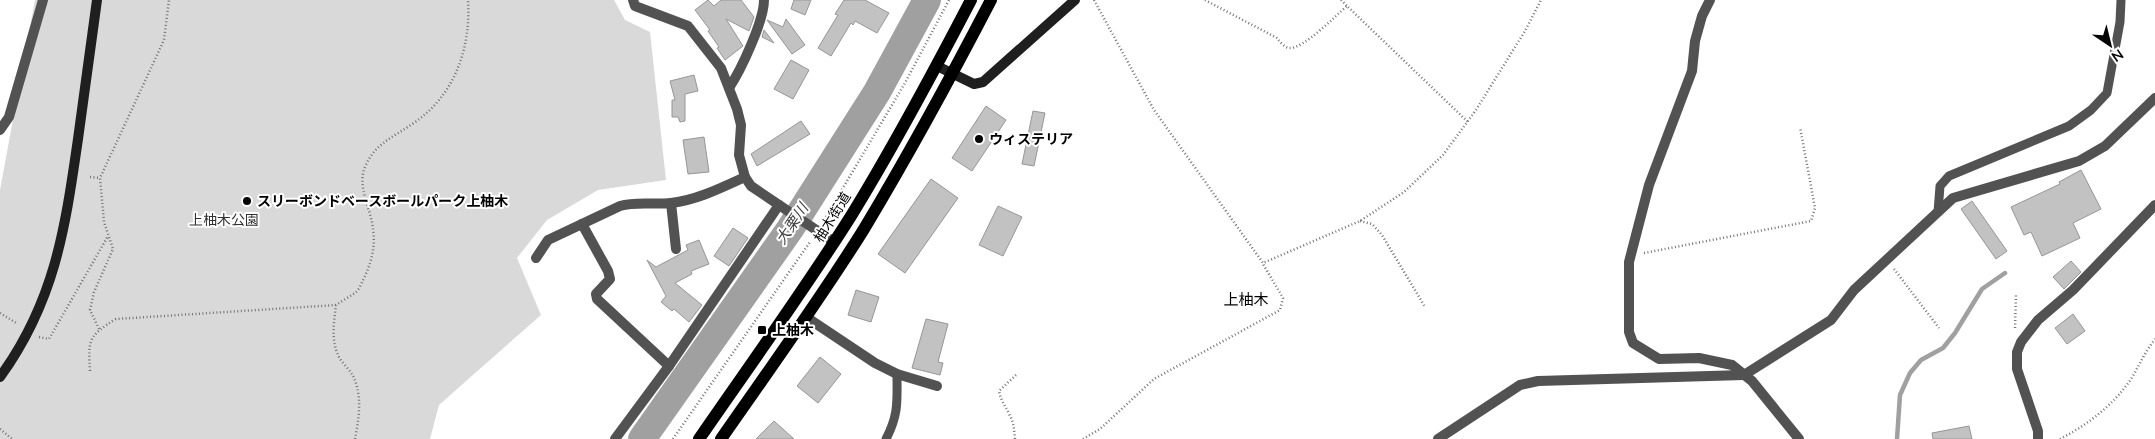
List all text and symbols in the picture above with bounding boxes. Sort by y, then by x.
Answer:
north arrow [2085,20,2135,70]
text: N [2108,45,2127,66]
place label: ウィステリア [989,130,1073,148]
marker: ウィステリア [973,133,985,145]
street label: 柚木街道 [810,188,854,246]
place label: スリーボンドベースボールパーク上柚木 [257,192,508,210]
marker: スリーボンドベースボールパーク上柚木 [241,195,253,207]
water label: 大栗川 [771,198,813,248]
park label: 上柚木公園 [189,211,259,229]
district label: 上柚木 [1223,290,1269,309]
place label: 上柚木 [772,321,814,339]
marker: 上柚木 [756,324,768,336]

